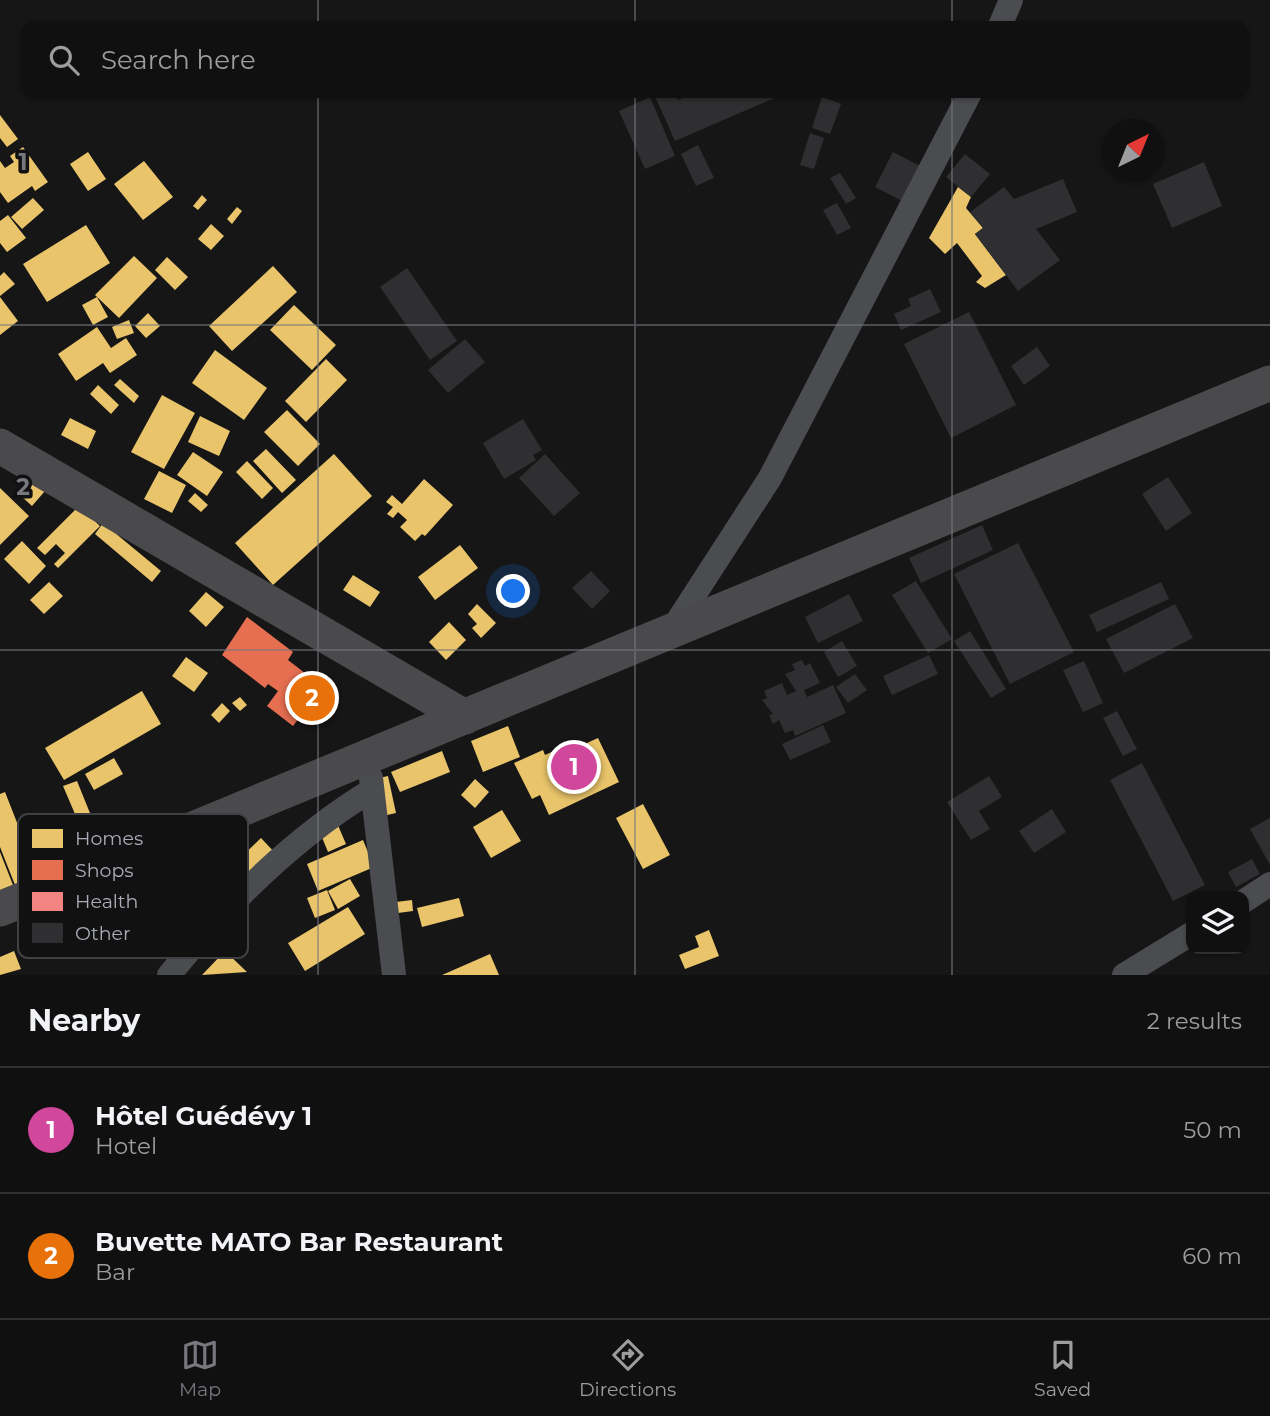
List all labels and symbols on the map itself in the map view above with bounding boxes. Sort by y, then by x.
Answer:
north arrow [1102,119,1165,182]
text: 1 [18,148,28,176]
text: 2 [16,473,30,501]
your location [496,574,530,608]
pin: 2 [289,672,335,724]
pin: 1 [551,741,597,793]
legend [18,814,248,958]
text: Homes [75,827,143,850]
text: Shops [75,859,134,882]
text: Health [75,890,138,913]
text: Other [75,922,131,945]

